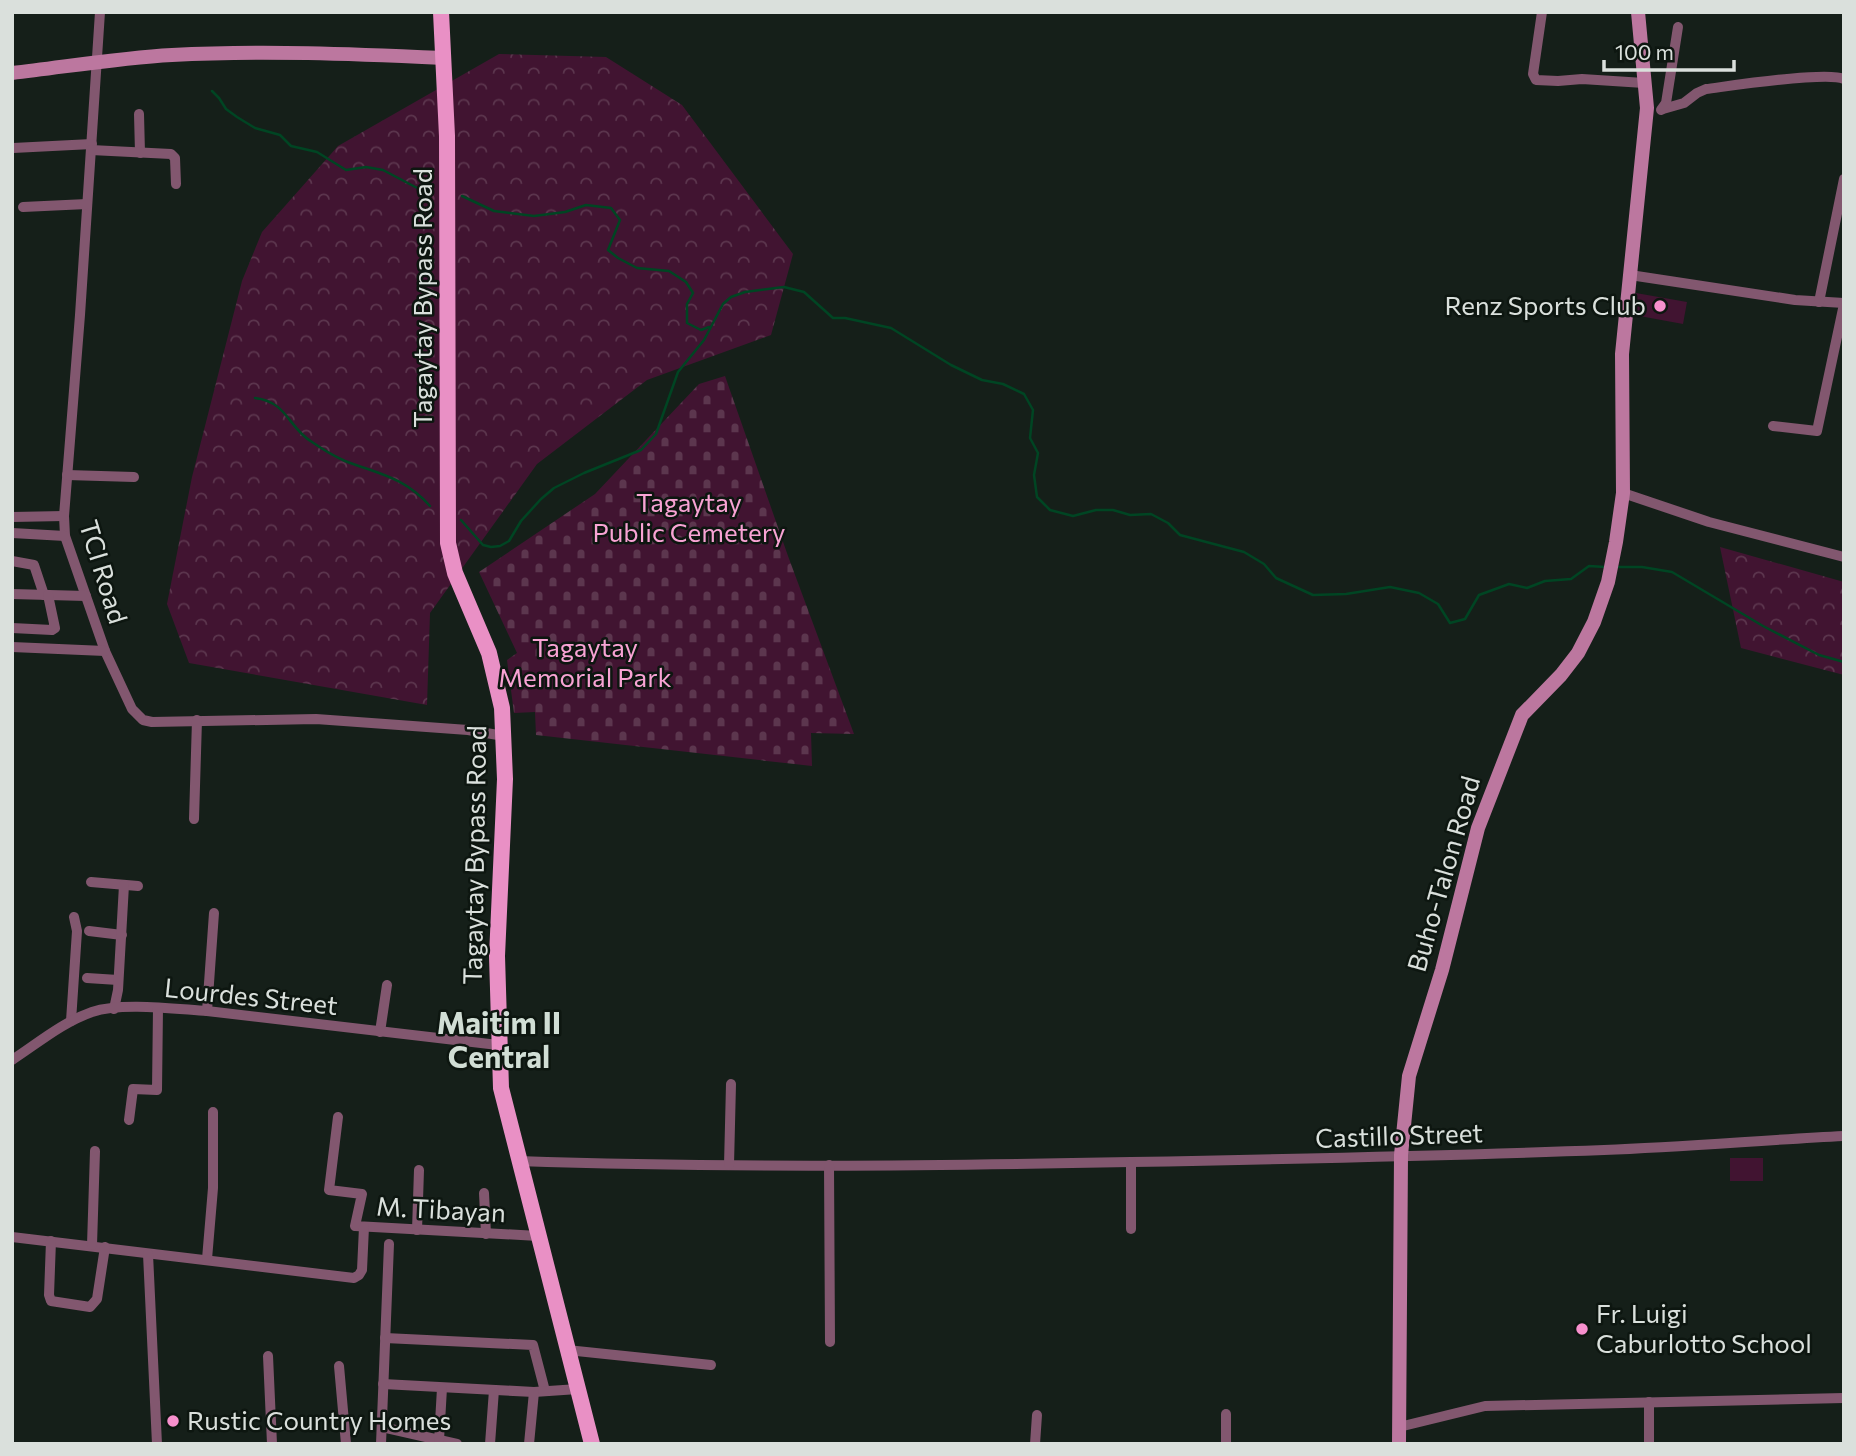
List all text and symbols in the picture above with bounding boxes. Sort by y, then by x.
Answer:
scale bar [1604,28,1734,72]
text: 100 m [1615,39,1674,64]
street label: Tagaytay Bypass Road [406,168,437,428]
place label: Renz Sports Club [1445,289,1646,320]
marker: Renz Sports Club [1652,298,1668,314]
park label: Tagaytay Public Cemetery [592,486,786,547]
street label: TCI Road [74,516,135,627]
park label: Tagaytay Memorial Park [498,631,672,692]
street label: Tagaytay Bypass Road [456,725,491,985]
street label: Buho-Talon Road [1400,772,1485,975]
street label: Lourdes Street [163,971,339,1020]
district label: Maitim II Central [437,1003,561,1074]
street label: Castillo Street [1315,1116,1483,1153]
street label: M. Tibayan [375,1190,507,1227]
place label: Fr. Luigi Caburlotto School [1596,1297,1812,1358]
marker: Fr. Luigi Caburlotto School [1574,1321,1590,1337]
place label: Rustic Country Homes [187,1404,451,1435]
marker: Rustic Country Homes [165,1413,181,1429]

